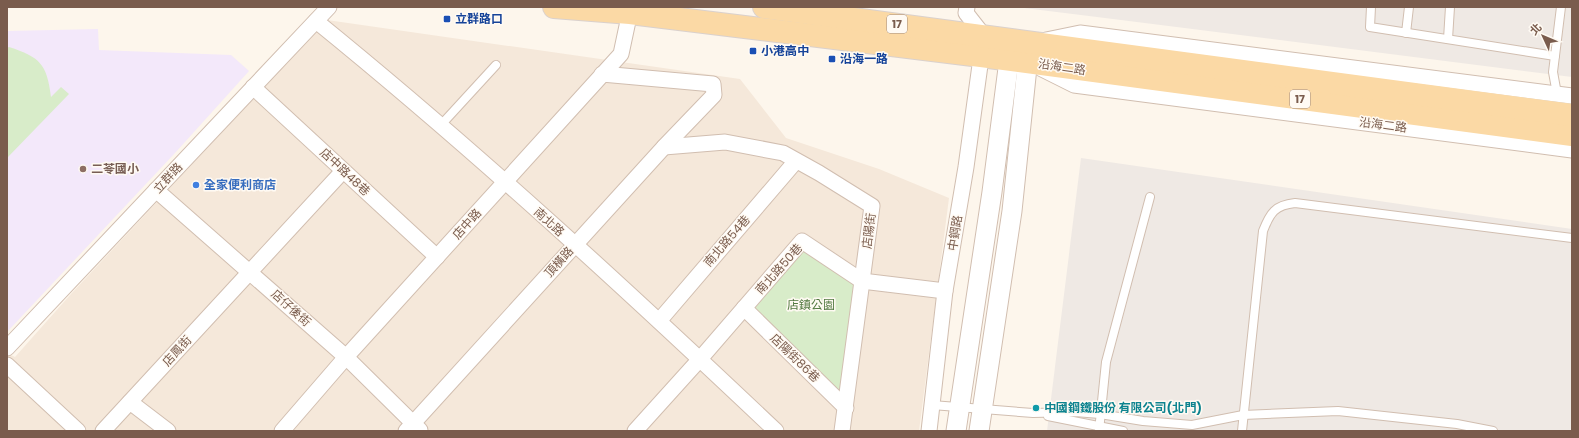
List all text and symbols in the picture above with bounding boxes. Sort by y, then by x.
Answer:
place label: 立群路口 [455,10,503,27]
marker: 立群路口 [442,14,452,24]
road number: 17 [887,15,907,33]
north arrow [1523,16,1563,56]
text: 北 [1526,20,1545,39]
place label: 小港高中 [761,42,809,59]
marker: 小港高中 [748,46,758,56]
place label: 沿海一路 [840,50,888,67]
marker: 沿海一路 [827,54,837,64]
street label: 沿海二路 [1037,55,1087,78]
road number: 17 [1290,90,1310,108]
street label: 沿海二路 [1358,113,1408,136]
street label: 店中路48巷 [316,144,374,199]
street label: 立群路 [149,159,186,197]
place label: 二苓國小 [91,160,139,177]
marker: 二苓國小 [78,164,88,174]
place label: 全家便利商店 [204,176,276,193]
marker: 全家便利商店 [191,180,201,190]
street label: 南北路 [530,203,568,240]
street label: 店中路 [448,205,485,243]
street label: 南北路54巷 [700,211,754,270]
street label: 店陽街 [858,212,879,250]
street label: 中鋼路 [943,214,966,252]
street label: 南北路50巷 [751,240,806,298]
street label: 頂橫路 [540,243,577,281]
street label: 店仔後街 [268,285,315,330]
park label: 店鎮公園 [787,296,835,313]
street label: 店陽街86巷 [767,330,824,386]
street label: 店鳳街 [158,332,195,370]
place label: 中國鋼鐵股份 有限公司(北門) [1044,399,1202,416]
marker: 中國鋼鐵股份 有限公司(北門) [1031,403,1041,413]

